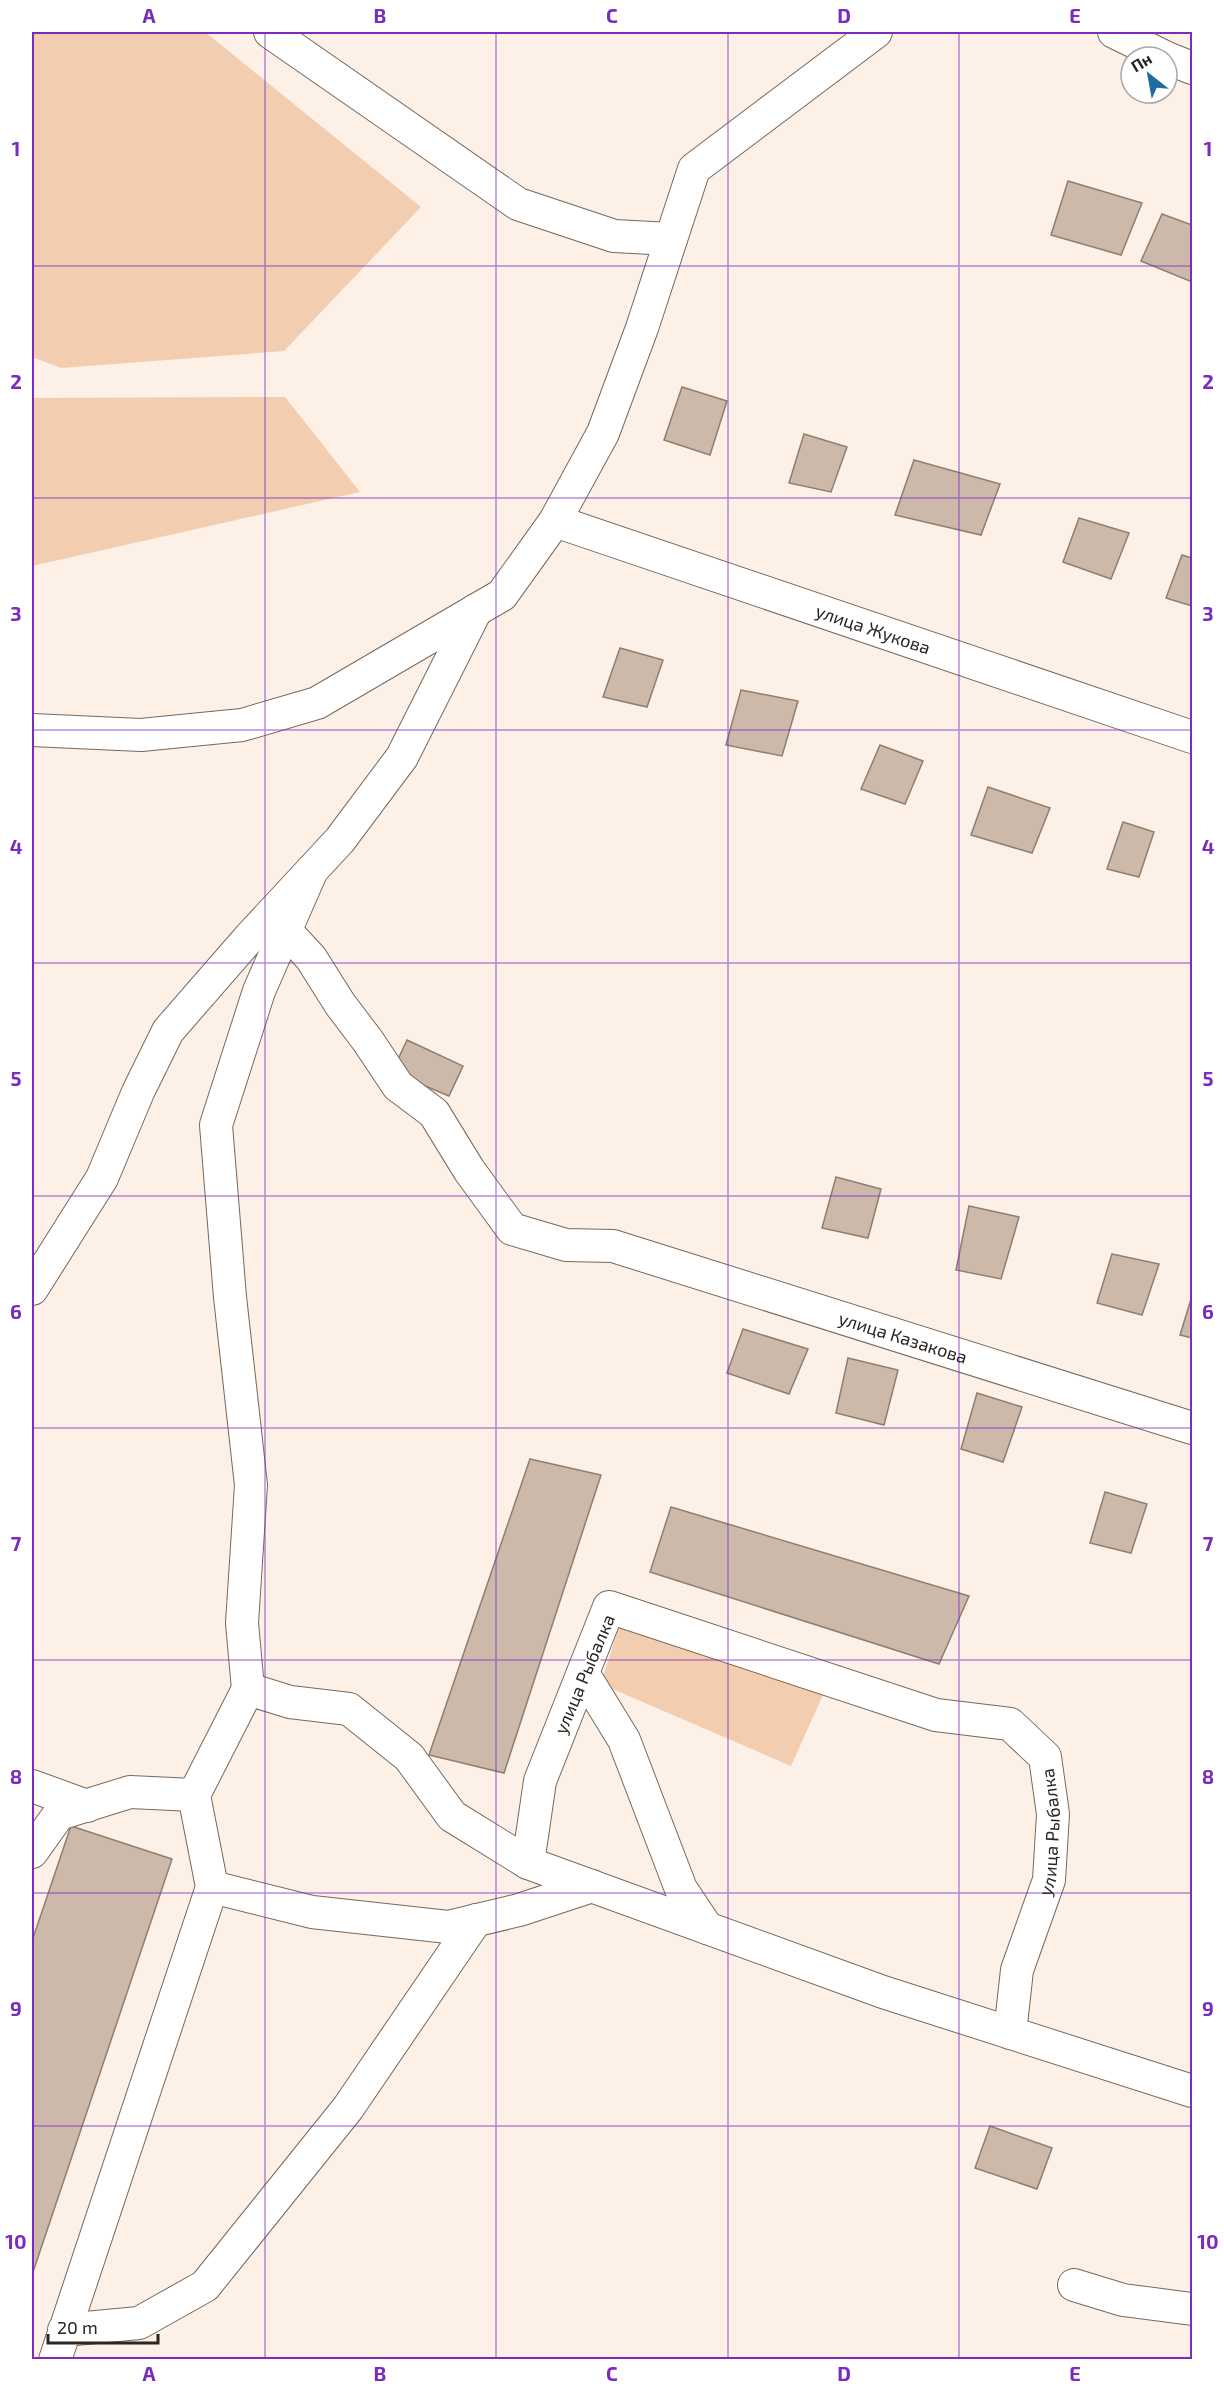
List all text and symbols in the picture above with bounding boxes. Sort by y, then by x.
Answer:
text: A [142,3,156,27]
text: B [374,3,386,27]
text: C [606,3,618,27]
text: D [837,3,851,27]
text: E [1069,3,1081,27]
north arrow [1119,45,1179,105]
text: Пн [1127,48,1155,75]
text: 1 [12,136,20,160]
text: 1 [1204,136,1212,160]
text: 2 [10,369,22,393]
text: 2 [1202,369,1214,393]
street label: улица Жукова [813,599,933,659]
text: 3 [10,601,22,625]
text: 3 [1202,601,1214,625]
text: 4 [10,834,23,858]
text: 4 [1202,834,1215,858]
text: 5 [10,1066,22,1090]
text: 5 [1202,1066,1214,1090]
text: 6 [10,1299,22,1323]
text: 6 [1202,1299,1214,1323]
street label: улица Казакова [836,1307,970,1368]
text: 7 [11,1531,22,1555]
text: 7 [1203,1531,1214,1555]
street label: улица Рыбалка [549,1611,619,1737]
text: 8 [10,1764,22,1788]
text: 8 [1202,1764,1214,1788]
street label: улица Рыбалка [1033,1767,1064,1899]
text: 9 [10,1996,22,2020]
text: 9 [1202,1996,1214,2020]
text: 10 [5,2229,27,2253]
text: 10 [1197,2229,1219,2253]
scale bar [48,2307,158,2345]
text: 20 m [57,2316,98,2338]
text: A [142,2361,156,2385]
text: B [374,2361,386,2385]
text: C [606,2361,618,2385]
text: D [837,2361,851,2385]
text: E [1069,2361,1081,2385]

